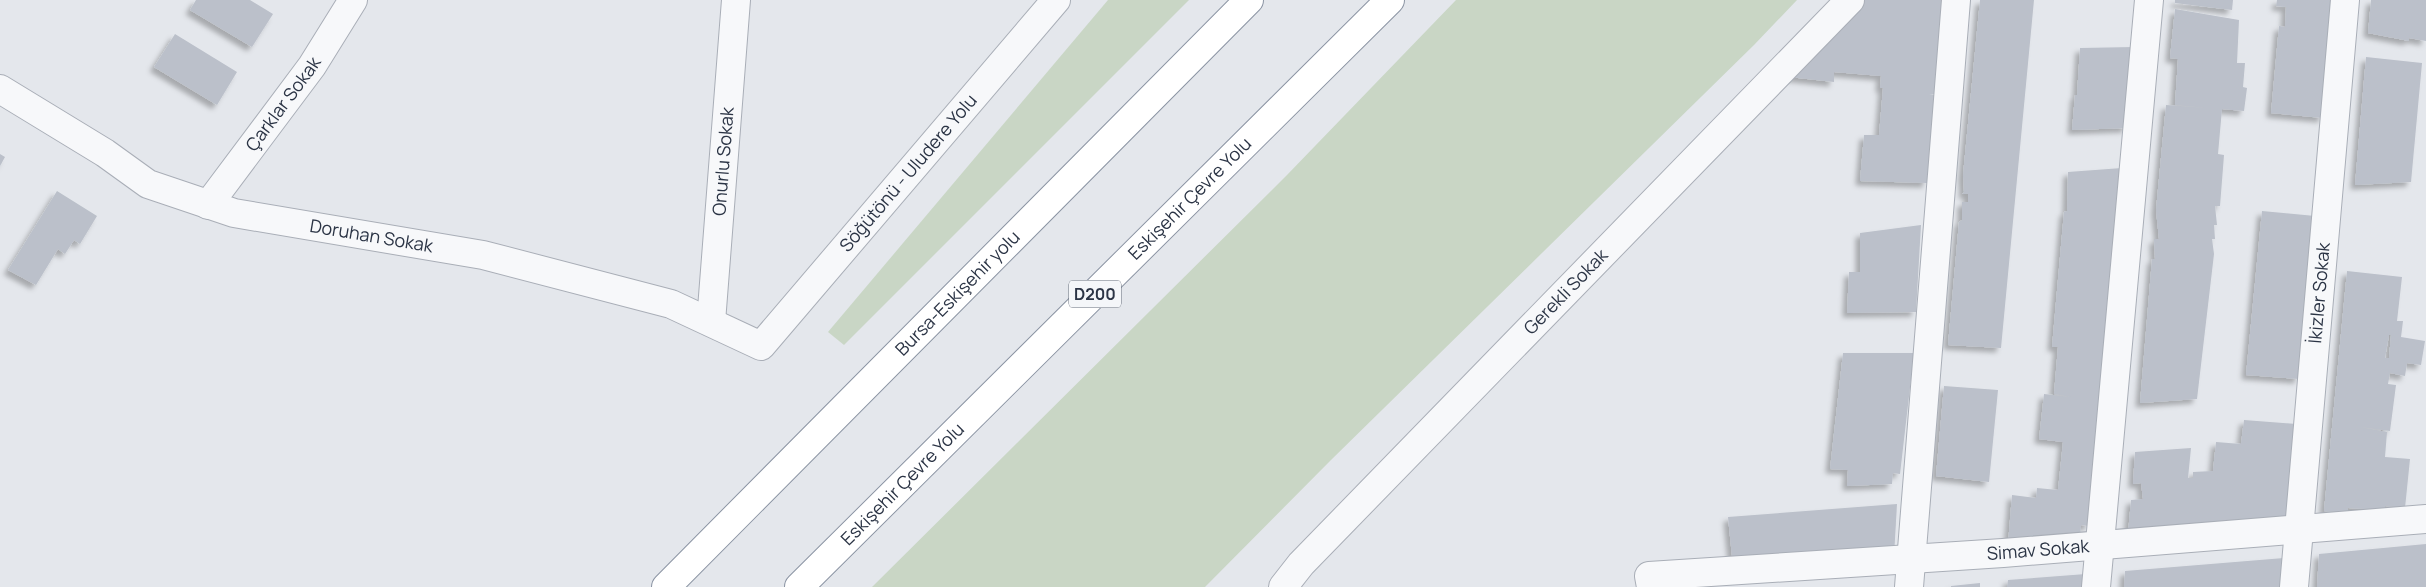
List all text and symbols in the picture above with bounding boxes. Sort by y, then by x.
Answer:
street label: Çarklar Sokak [239,51,326,156]
street label: Söğütönü - Uludere Yolu [834,89,982,256]
street label: Onurlu Sokak [706,105,739,217]
street label: Eskişehir Çevre Yolu [1122,131,1256,265]
street label: Doruhan Sokak [308,213,436,258]
street label: Bursa-Eskişehir yolu [890,225,1025,360]
street label: İkizler Sokak [2302,240,2335,345]
street label: Gerekli Sokak [1518,242,1613,339]
road number: D200 [1069,280,1121,308]
street label: Eskişehir Çevre Yolu [835,417,969,550]
street label: Simav Sokak [1986,533,2091,565]

